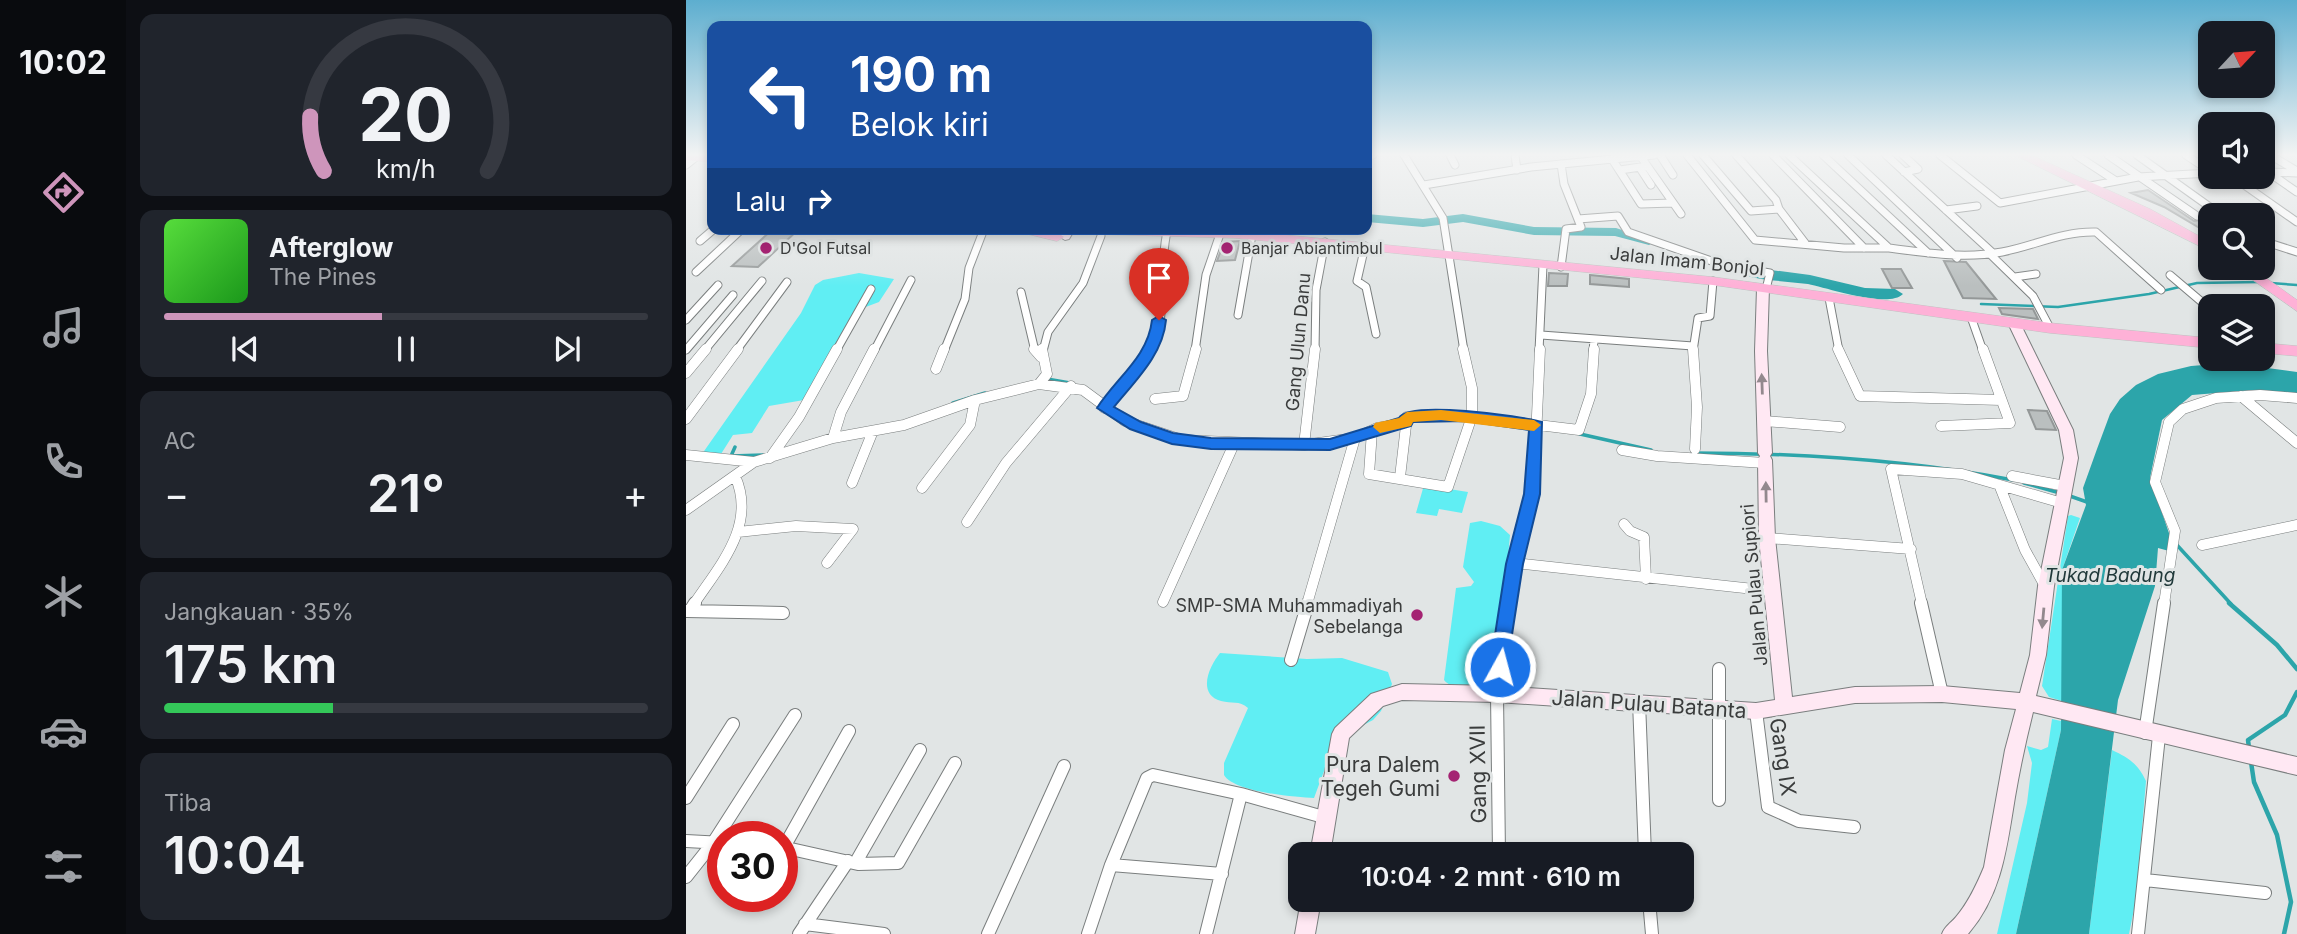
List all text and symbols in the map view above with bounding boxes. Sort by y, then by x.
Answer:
north arrow [2198,21,2275,98]
map controls [2198,21,2275,371]
text: 10:02 [19,43,107,82]
text: 190 m [850,45,992,104]
icon: left [735,49,826,140]
text: 20 [359,70,453,159]
text: Belok kiri [850,105,989,144]
button: sound [2198,112,2275,189]
text: km/h [376,154,436,184]
icon: directions [39,168,88,217]
icon: right [800,182,838,220]
text: Lalu [735,186,786,217]
button: search [2198,203,2275,280]
text: Afterglow [269,232,393,263]
place label: D'Gol Futsal [780,238,871,258]
place label: Banjar Abiantimbul [1241,238,1383,258]
marker: D'Gol Futsal [758,240,774,256]
marker: Banjar Abiantimbul [1219,240,1235,256]
street label: Jalan Imam Bonjol [1609,242,1765,280]
pin [1129,248,1189,320]
icon: arrive [1140,259,1178,297]
text: The Pines [269,263,377,291]
street label: Gang Ulun Danu [1281,272,1315,412]
button: layers [2198,294,2275,371]
icon: music [39,303,88,352]
icon: previous [226,330,264,368]
icon: pause [387,330,425,368]
icon: next [548,330,586,368]
one-way arrow [1757,373,1768,395]
text: AC [164,427,196,455]
icon: phone [39,437,88,486]
text: 21° [367,462,445,525]
text: − [164,471,189,517]
text: + [623,471,648,517]
one-way arrow [1760,481,1771,503]
street label: Jalan Pulau Supiori [1736,503,1772,667]
water label: Tukad Badung [2045,564,2176,587]
icon: climate [39,572,88,621]
place label: SMP-SMA Muhammadiyah Sebelanga [1175,595,1403,637]
text: Jangkauan · 35% [164,598,354,626]
marker: SMP-SMA Muhammadiyah Sebelanga [1409,607,1425,623]
one-way arrow [2037,607,2048,629]
position arrow [1463,630,1537,704]
text: 175 km [164,633,338,696]
street label: Jalan Pulau Batanta [1551,685,1747,723]
icon: car [39,707,88,756]
street label: Gang IX [1765,716,1801,798]
street label: Gang XVII [1465,724,1491,824]
place label: Pura Dalem Tegeh Gumi [1321,752,1440,801]
marker: Pura Dalem Tegeh Gumi [1446,768,1462,784]
text: Tiba [164,789,212,817]
speed limit sign: 30 [707,821,798,912]
text: 10:04 [164,824,306,887]
icon: filters [39,842,88,891]
text: 10:04 · 2 mnt · 610 m [1361,861,1621,892]

